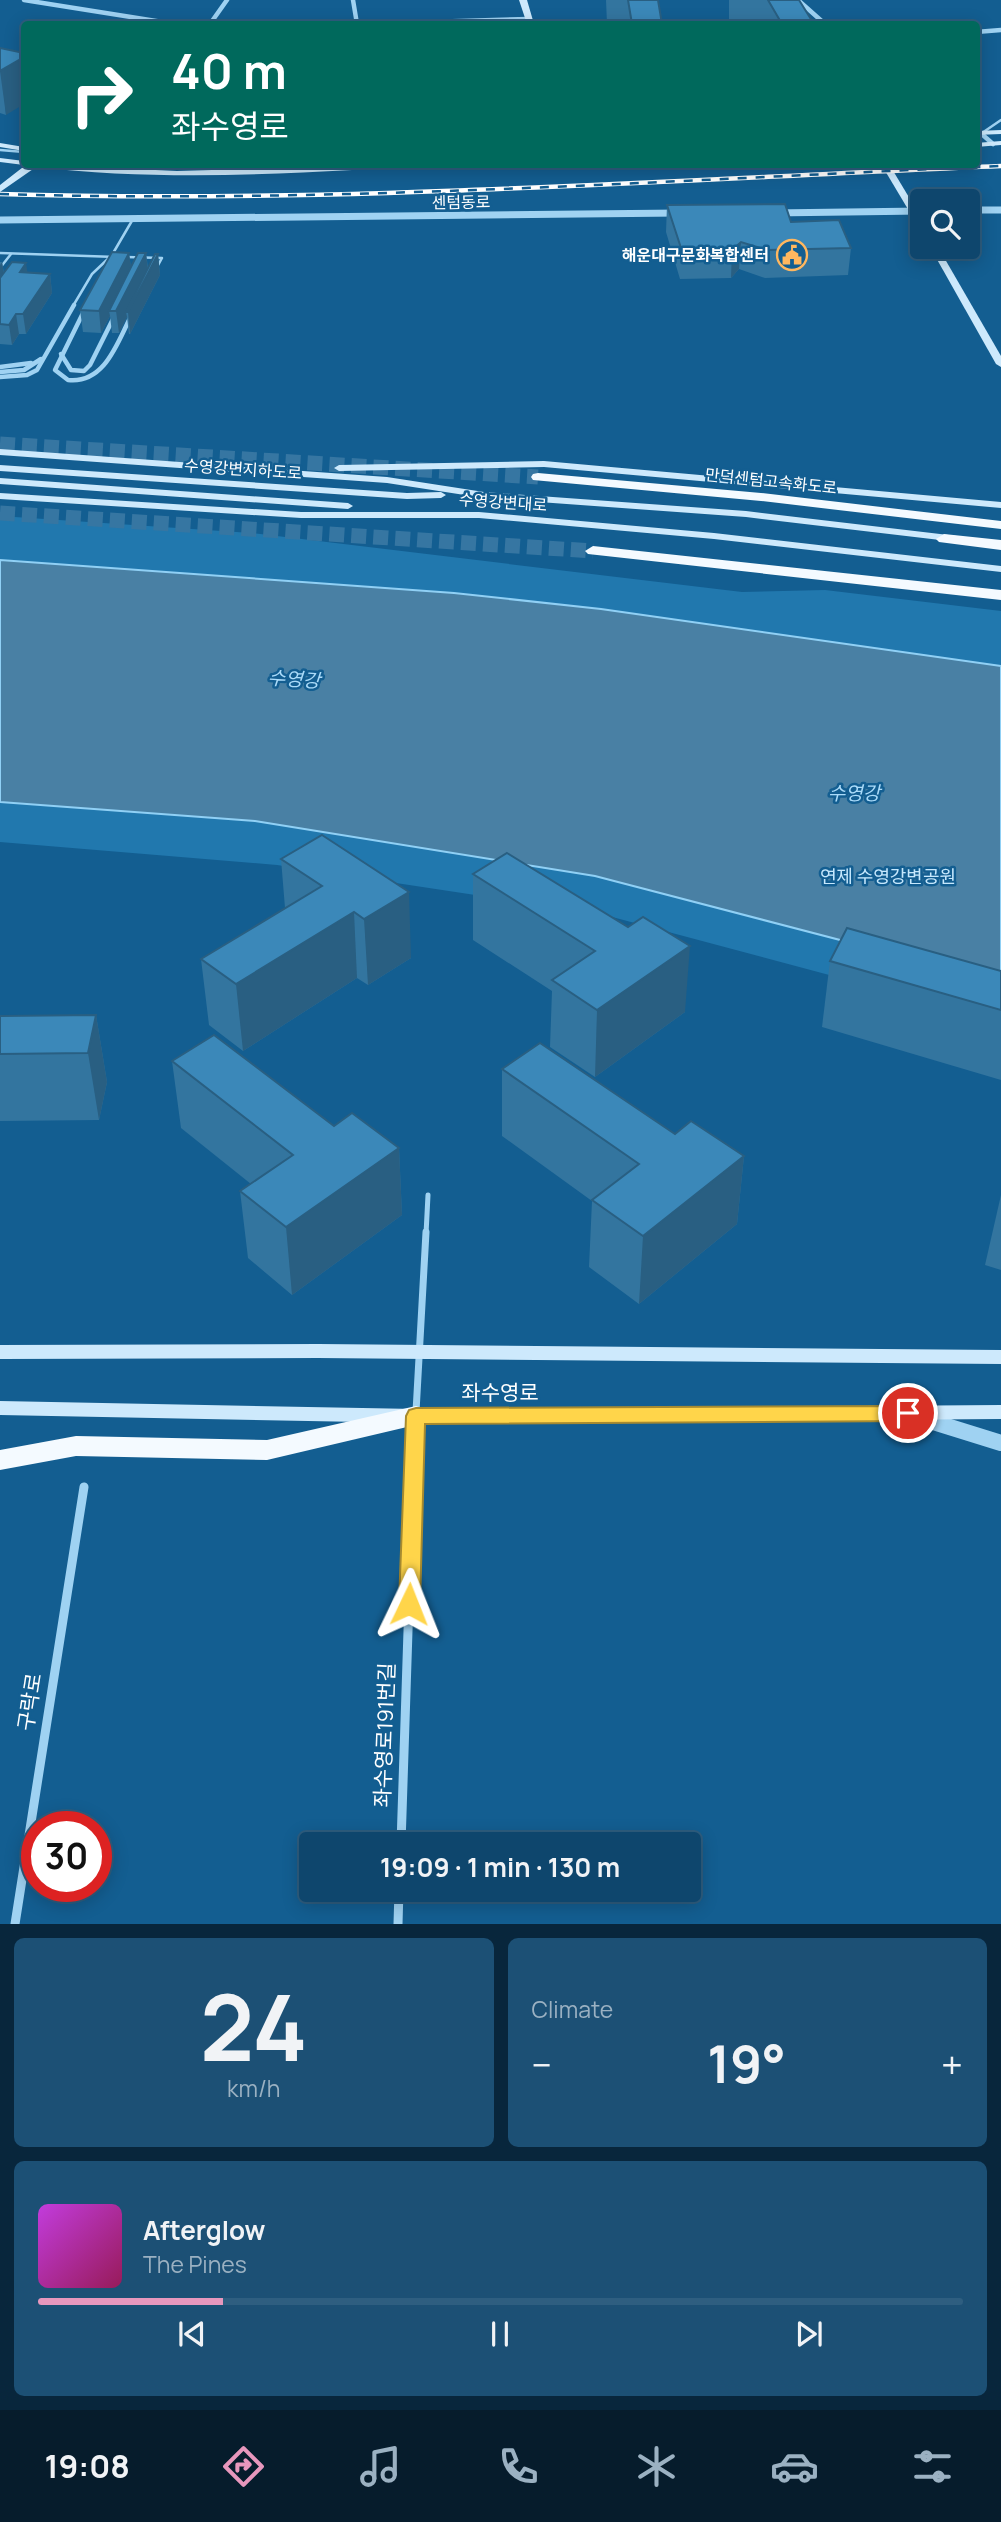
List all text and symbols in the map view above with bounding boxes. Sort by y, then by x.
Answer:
text: 40 m [171,37,287,104]
icon: right [56,49,147,140]
text: 좌수영로 [171,104,289,148]
map controls [910,189,980,259]
button: search [910,189,980,259]
street label: 센텀동로 [431,190,491,214]
public building icon: 해운대구문화복합센터 [775,238,809,272]
place label: 해운대구문화복합센터 [622,244,769,266]
street label: 수영강변지하도로 [183,454,303,484]
street label: 만덕센텀고속화도로 [704,463,838,499]
street label: 수영강변대로 [458,488,548,516]
water label: 수영강 [267,664,324,694]
water label: 수영강 [828,780,883,806]
park label: 연제 수영강변공원 [820,864,956,888]
street label: 좌수영로 [461,1378,539,1406]
pin [878,1383,938,1443]
icon: arrive [889,1394,927,1432]
position arrow [372,1567,446,1641]
street label: 좌수영로191번길 [367,1662,401,1808]
street label: 구락로 [11,1671,47,1733]
speed limit sign: 30 [21,1811,112,1902]
text: 19:09 · 1 min · 130 m [380,1849,620,1885]
text: 24 [200,1964,308,2088]
text: Climate [532,1993,613,2025]
text: 19° [707,2028,786,2099]
text: − [532,2038,552,2090]
text: + [941,2038,963,2090]
text: km/h [227,2072,281,2104]
text: Afterglow [143,2212,265,2248]
text: The Pines [143,2248,247,2280]
icon: previous [173,2315,211,2353]
icon: pause [481,2315,519,2353]
icon: next [790,2315,828,2353]
icon: directions [219,2442,268,2491]
icon: music [356,2442,405,2491]
icon: phone [494,2442,543,2491]
icon: climate [632,2442,681,2491]
icon: car [770,2442,819,2491]
icon: filters [908,2442,957,2491]
text: 19:08 [44,2444,130,2488]

